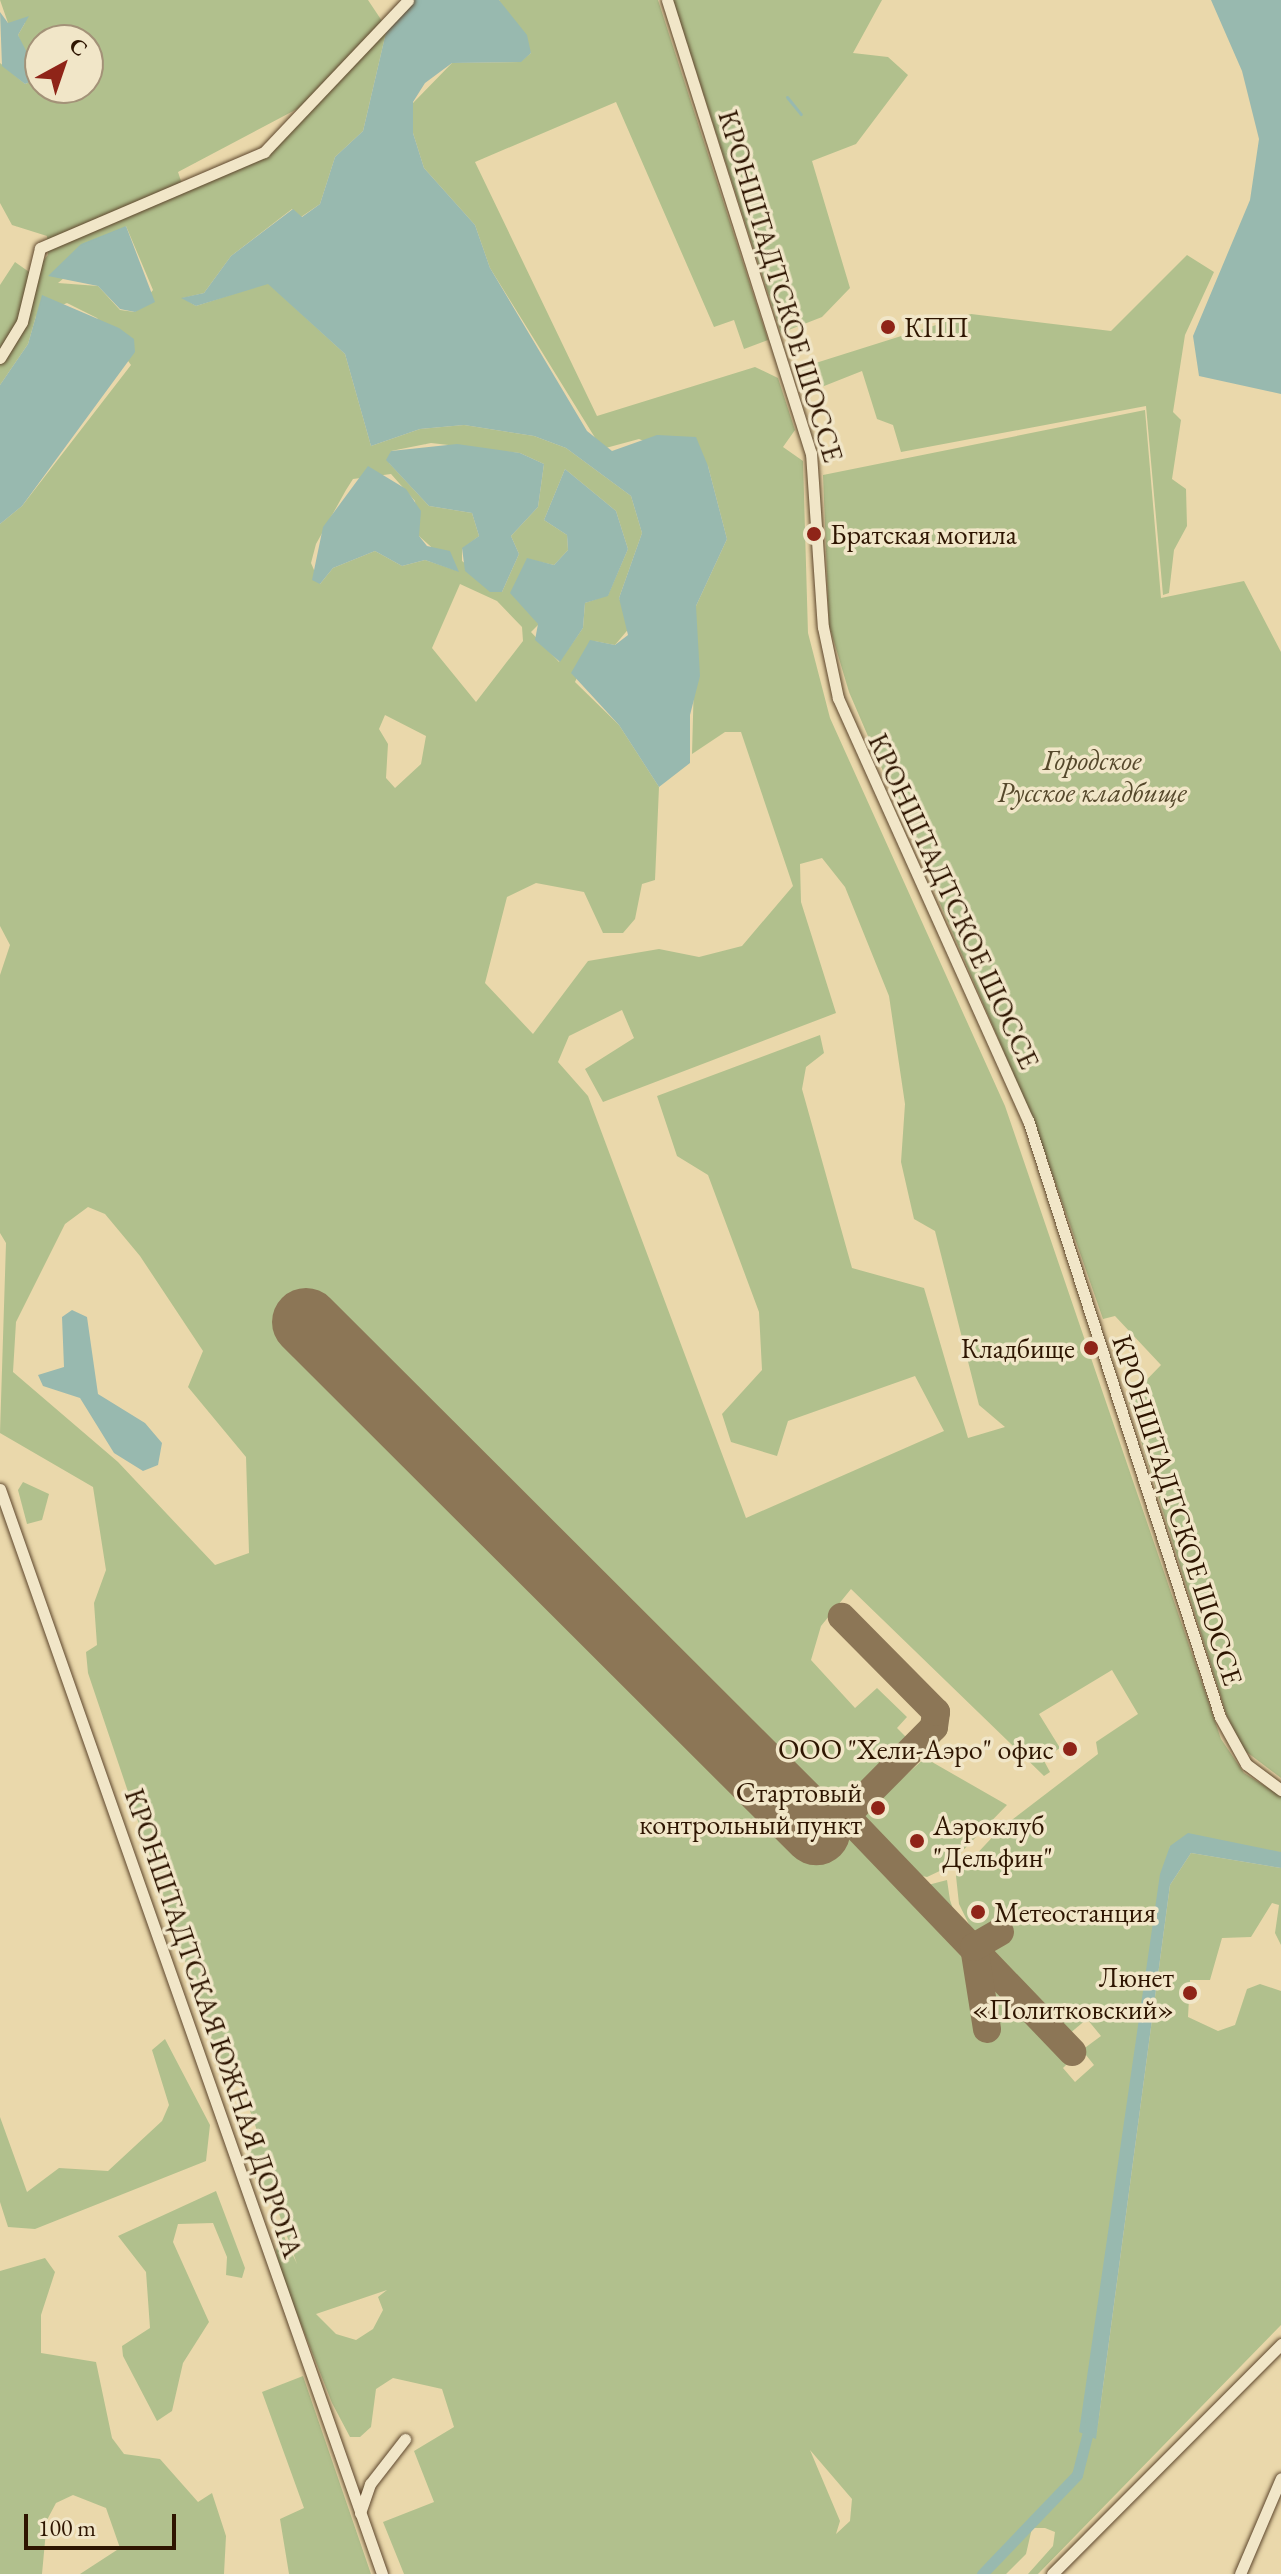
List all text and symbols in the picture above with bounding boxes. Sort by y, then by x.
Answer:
north arrow [24,24,104,104]
text: С [63,31,94,63]
street label: КРОНШТАДТСКОЕ ШОССЕ [711,106,851,466]
place label: КПП [904,310,969,344]
marker: КПП [879,318,897,336]
place label: Братская могила [830,517,1017,551]
marker: Братская могила [805,525,823,543]
street label: КРОНШТАДТСКОЕ ШОССЕ [861,728,1047,1074]
park label: Городское Русское кладбище [997,743,1187,809]
place label: Кладбище [961,1331,1075,1365]
street label: КРОНШТАДТСКОЕ ШОССЕ [1105,1331,1251,1689]
marker: Кладбище [1082,1339,1100,1357]
place label: ООО "Хели-Аэро" офис [778,1732,1054,1766]
marker: ООО "Хели-Аэро" офис [1061,1740,1079,1758]
place label: Стартовый контрольный пункт [639,1775,862,1841]
street label: КРОНШТАДТСКАЯ ЮЖНАЯ ДОРОГА [118,1784,310,2262]
marker: Стартовый контрольный пункт [869,1799,887,1817]
place label: Аэроклуб "Дельфин" [933,1808,1053,1874]
marker: Аэроклуб "Дельфин" [908,1832,926,1850]
place label: Метеостанция [994,1895,1156,1929]
marker: Метеостанция [969,1903,987,1921]
place label: Люнет «Политковский» [972,1960,1174,2026]
marker: Люнет «Политковский» [1181,1984,1199,2002]
scale bar [28,2498,180,2548]
text: 100 m [38,2512,96,2543]

